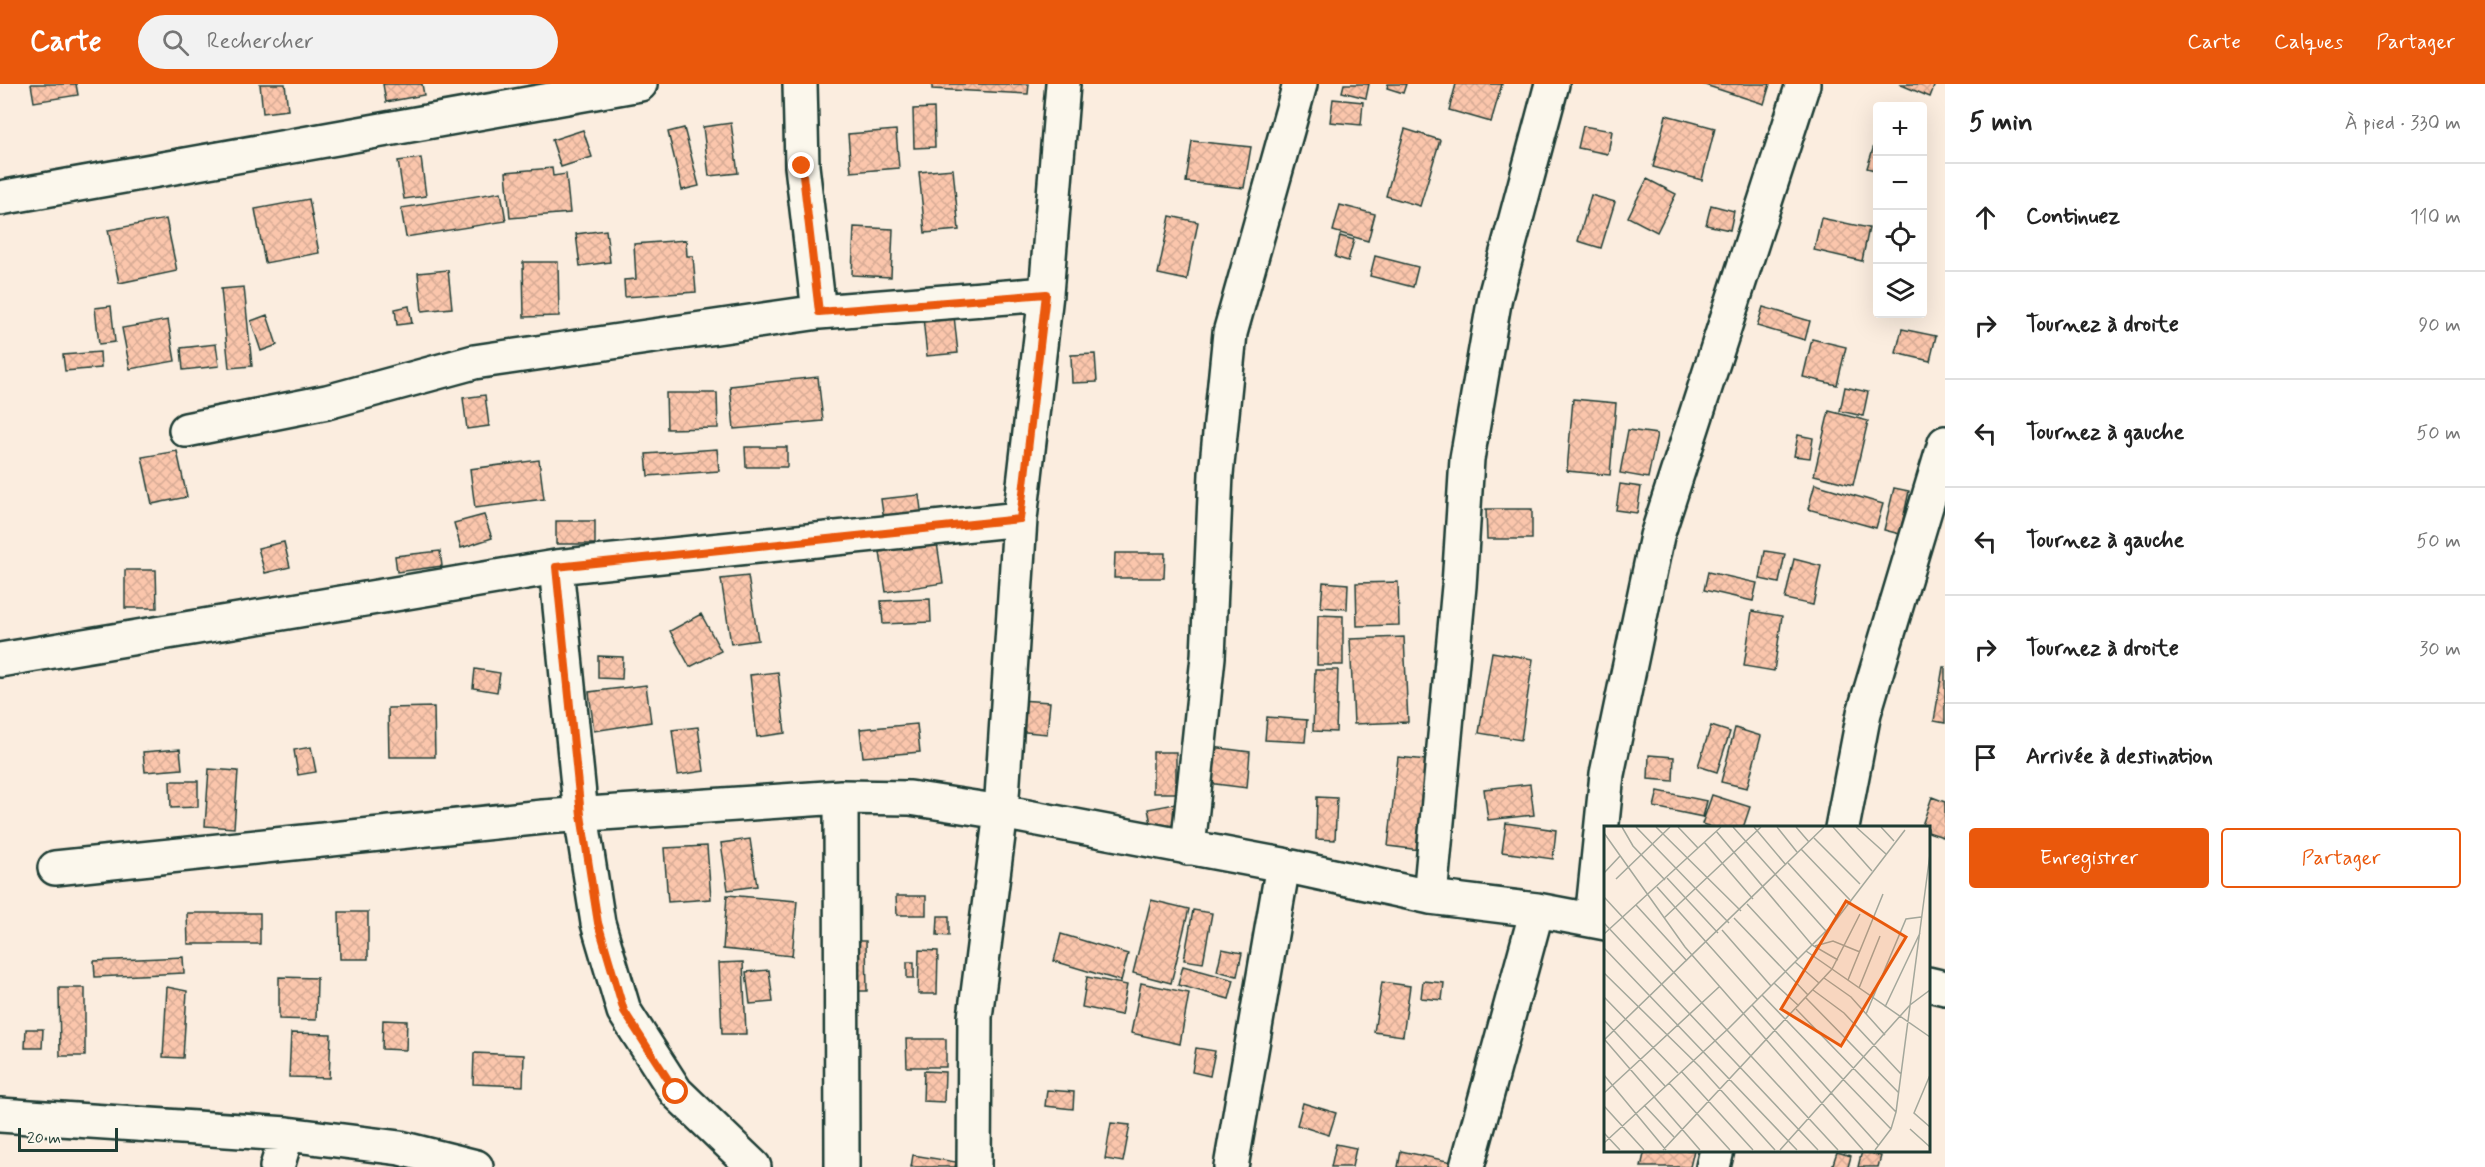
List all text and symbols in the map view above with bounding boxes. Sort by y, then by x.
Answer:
search box [138,15,558,69]
text: Carte [30,24,102,61]
icon: search [159,26,192,59]
text: Rechercher [207,28,314,56]
text: Carte [2187,28,2241,56]
text: Calques [2274,28,2343,56]
text: Partager [2376,28,2455,56]
map controls [1873,102,1927,318]
button: + [1873,102,1927,156]
text: 5 min [1969,106,2033,140]
text: À pied · 330 m [2345,110,2461,137]
route end [788,152,814,178]
button: − [1873,156,1927,210]
icon: ahead [1969,201,2002,234]
text: Continuez [2026,203,2120,231]
text: 110 m [2410,204,2461,231]
button: locate [1873,210,1927,264]
button: layers [1873,264,1927,318]
icon: right [1969,309,2002,342]
text: Tournez à droite [2026,311,2179,339]
text: 90 m [2418,312,2461,339]
icon: left [1969,417,2002,450]
text: Tournez à gauche [2026,419,2184,447]
text: 50 m [2416,420,2461,447]
icon: left [1969,525,2002,558]
text: Tournez à gauche [2026,527,2184,555]
text: 50 m [2416,528,2461,555]
icon: right [1969,633,2002,666]
text: Tournez à droite [2026,635,2179,663]
text: 30 m [2419,636,2461,663]
icon: arrive [1969,741,2002,774]
text: Arrivée à destination [2026,743,2213,771]
inset map [1604,826,1930,1152]
button: Enregistrer [1969,828,2209,888]
button: Partager [2221,828,2461,888]
route start [662,1078,688,1104]
scale bar [18,1125,118,1152]
text: 20 m [27,1128,61,1149]

